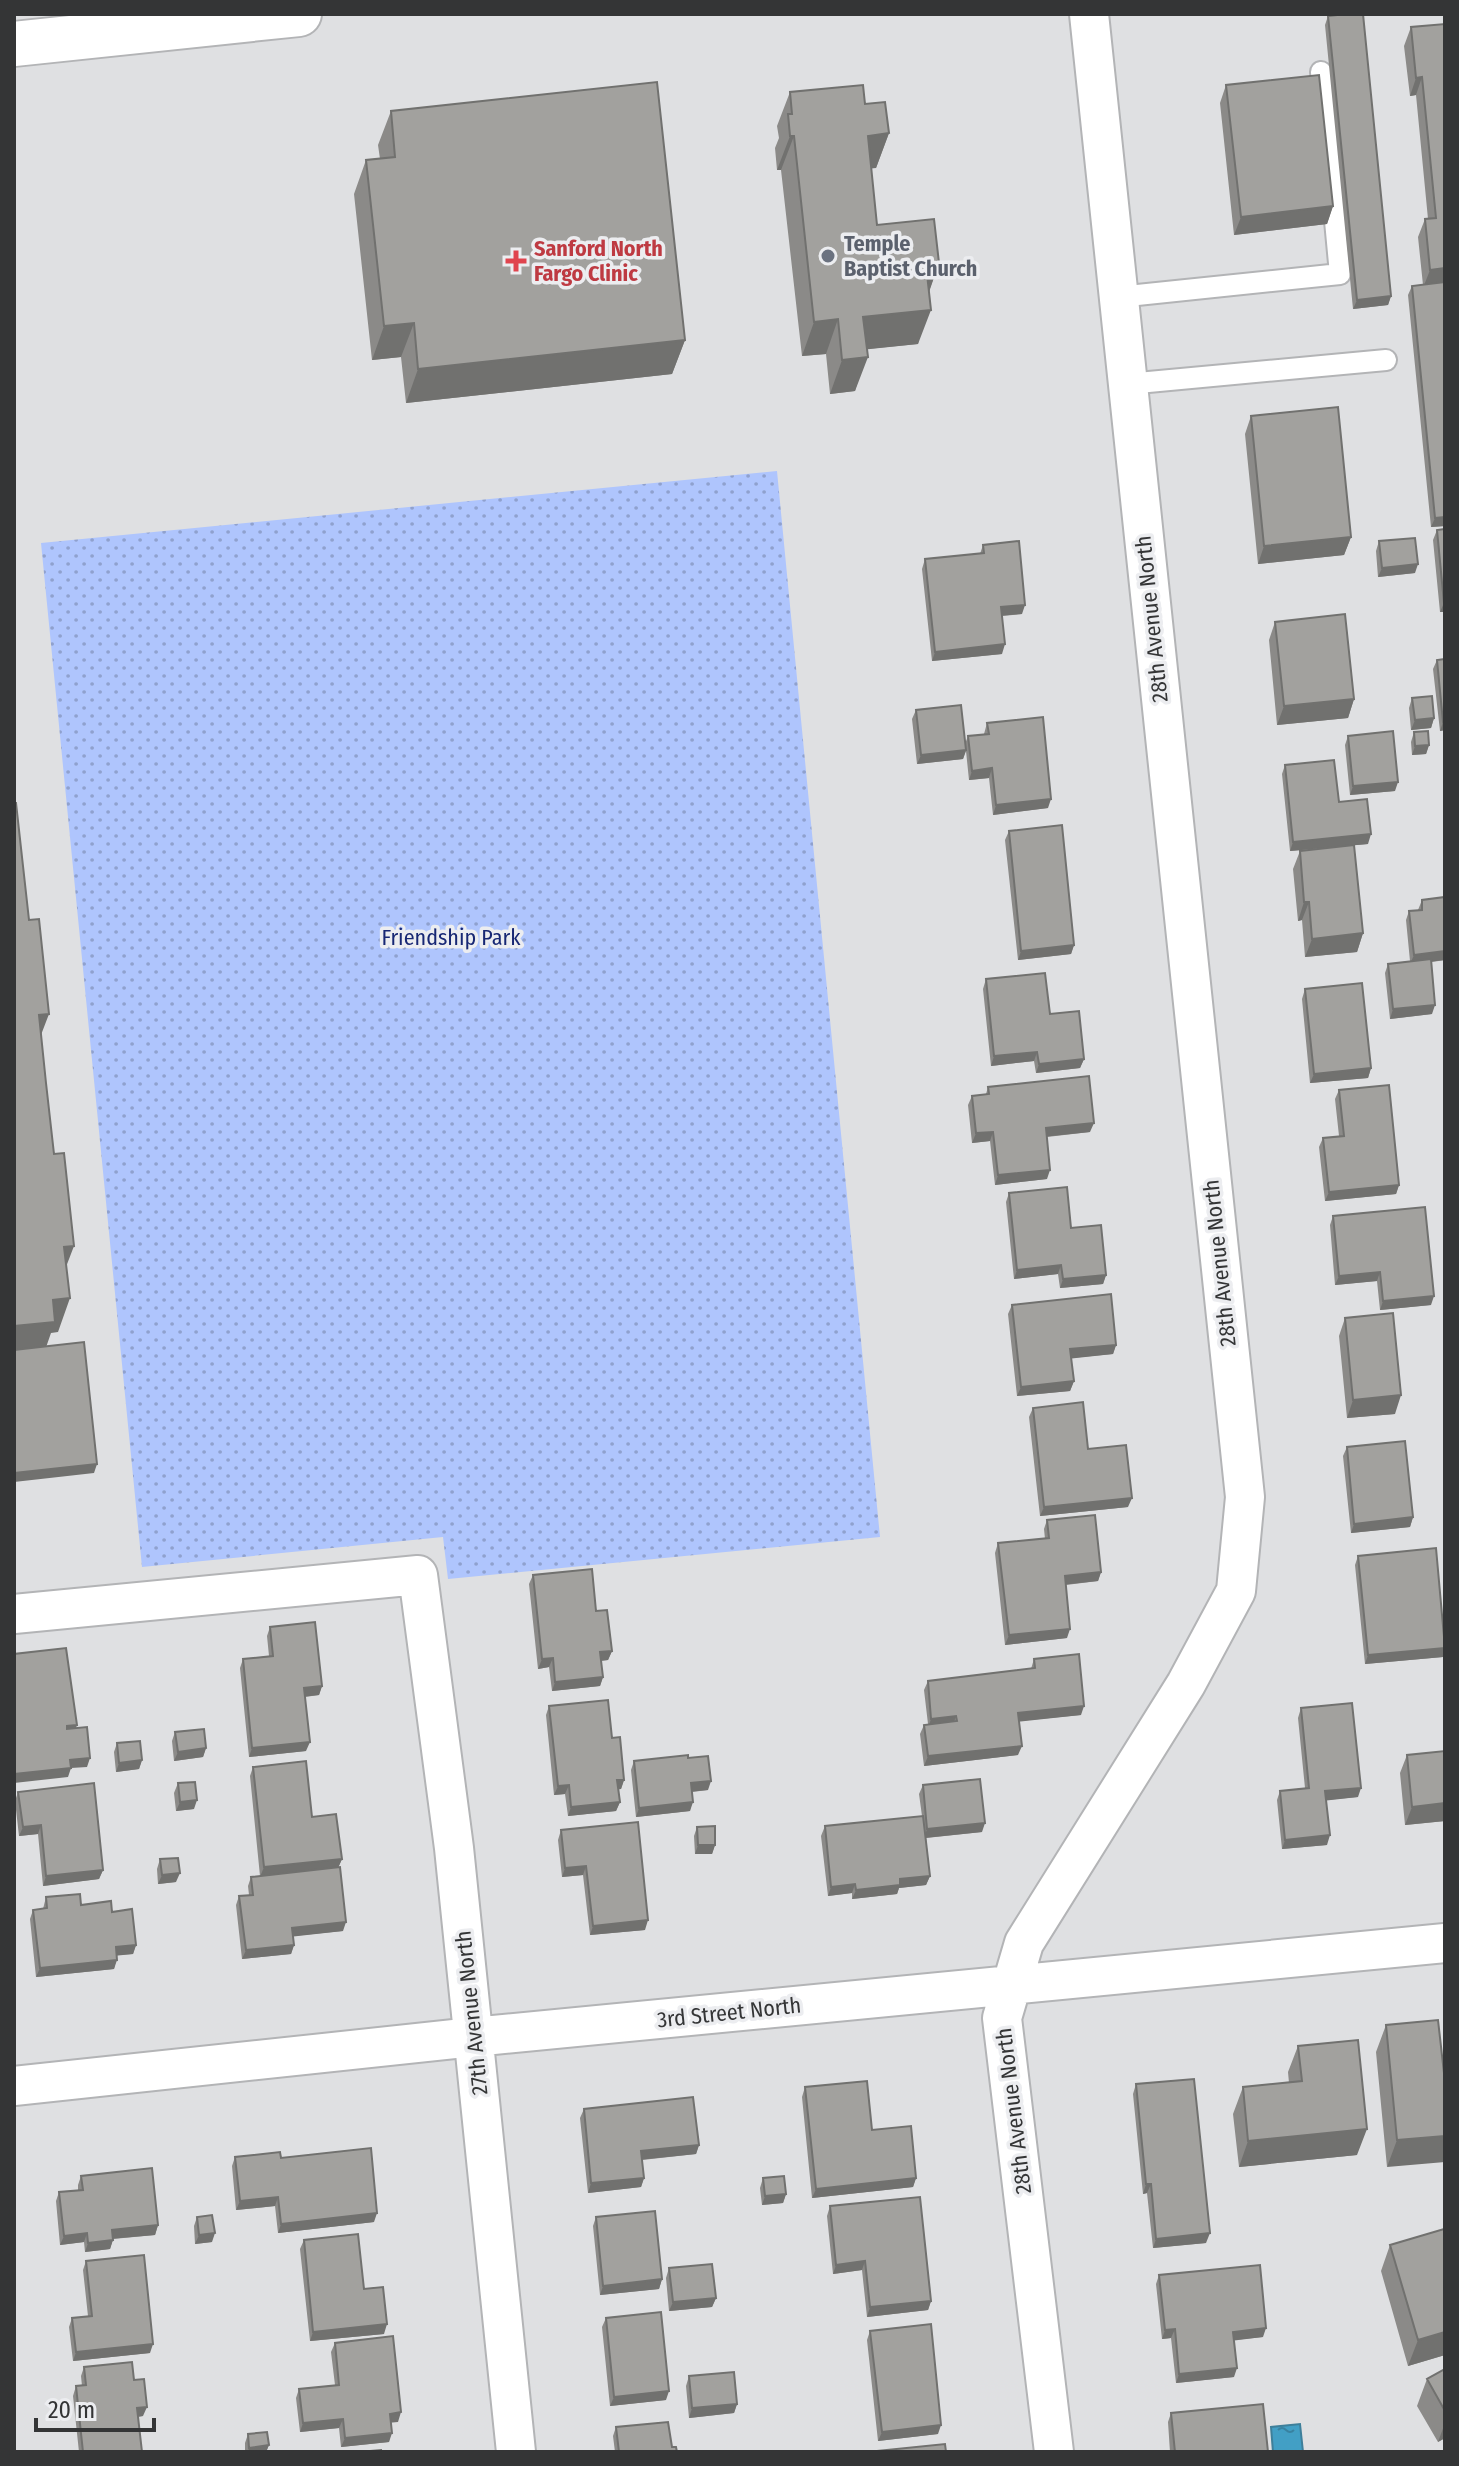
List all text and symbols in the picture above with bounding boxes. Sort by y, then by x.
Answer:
place label: Temple Baptist Church [844,230,977,282]
place label: Sanford North Fargo Clinic [534,235,663,287]
marker: Temple Baptist Church [819,247,837,265]
marker: Sanford North Fargo Clinic [505,250,527,272]
street label: 28th Avenue North [1129,534,1174,704]
park label: Friendship Park [382,924,521,951]
street label: 28th Avenue North [1197,1178,1242,1348]
street label: 27th Avenue North [449,1929,494,2096]
street label: 3rd Street North [656,1992,802,2033]
street label: 28th Avenue North [990,2026,1037,2196]
scale bar [36,2382,154,2432]
text: 20 m [48,2396,95,2424]

